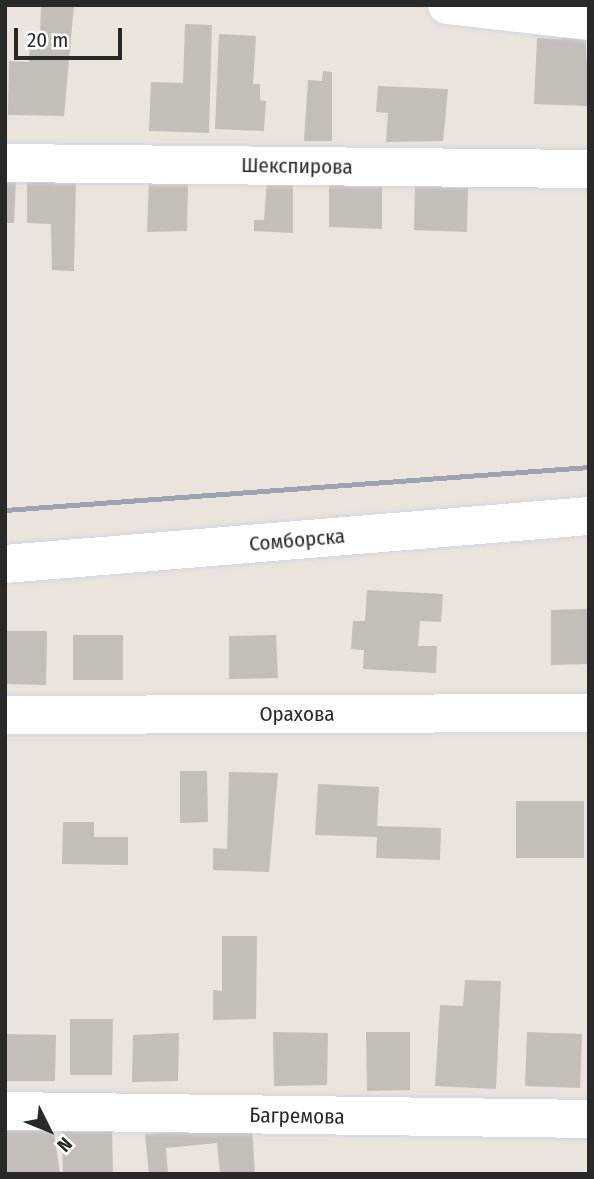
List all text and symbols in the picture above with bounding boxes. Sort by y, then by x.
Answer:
scale bar [18,14,126,58]
text: 20 m [27,27,68,53]
street label: Шекспирова [241,152,353,180]
street label: Сомборска [248,523,346,557]
street label: Орахова [259,701,335,727]
north arrow [14,1095,84,1165]
street label: Багремова [249,1103,345,1129]
text: N [52,1133,77,1157]

